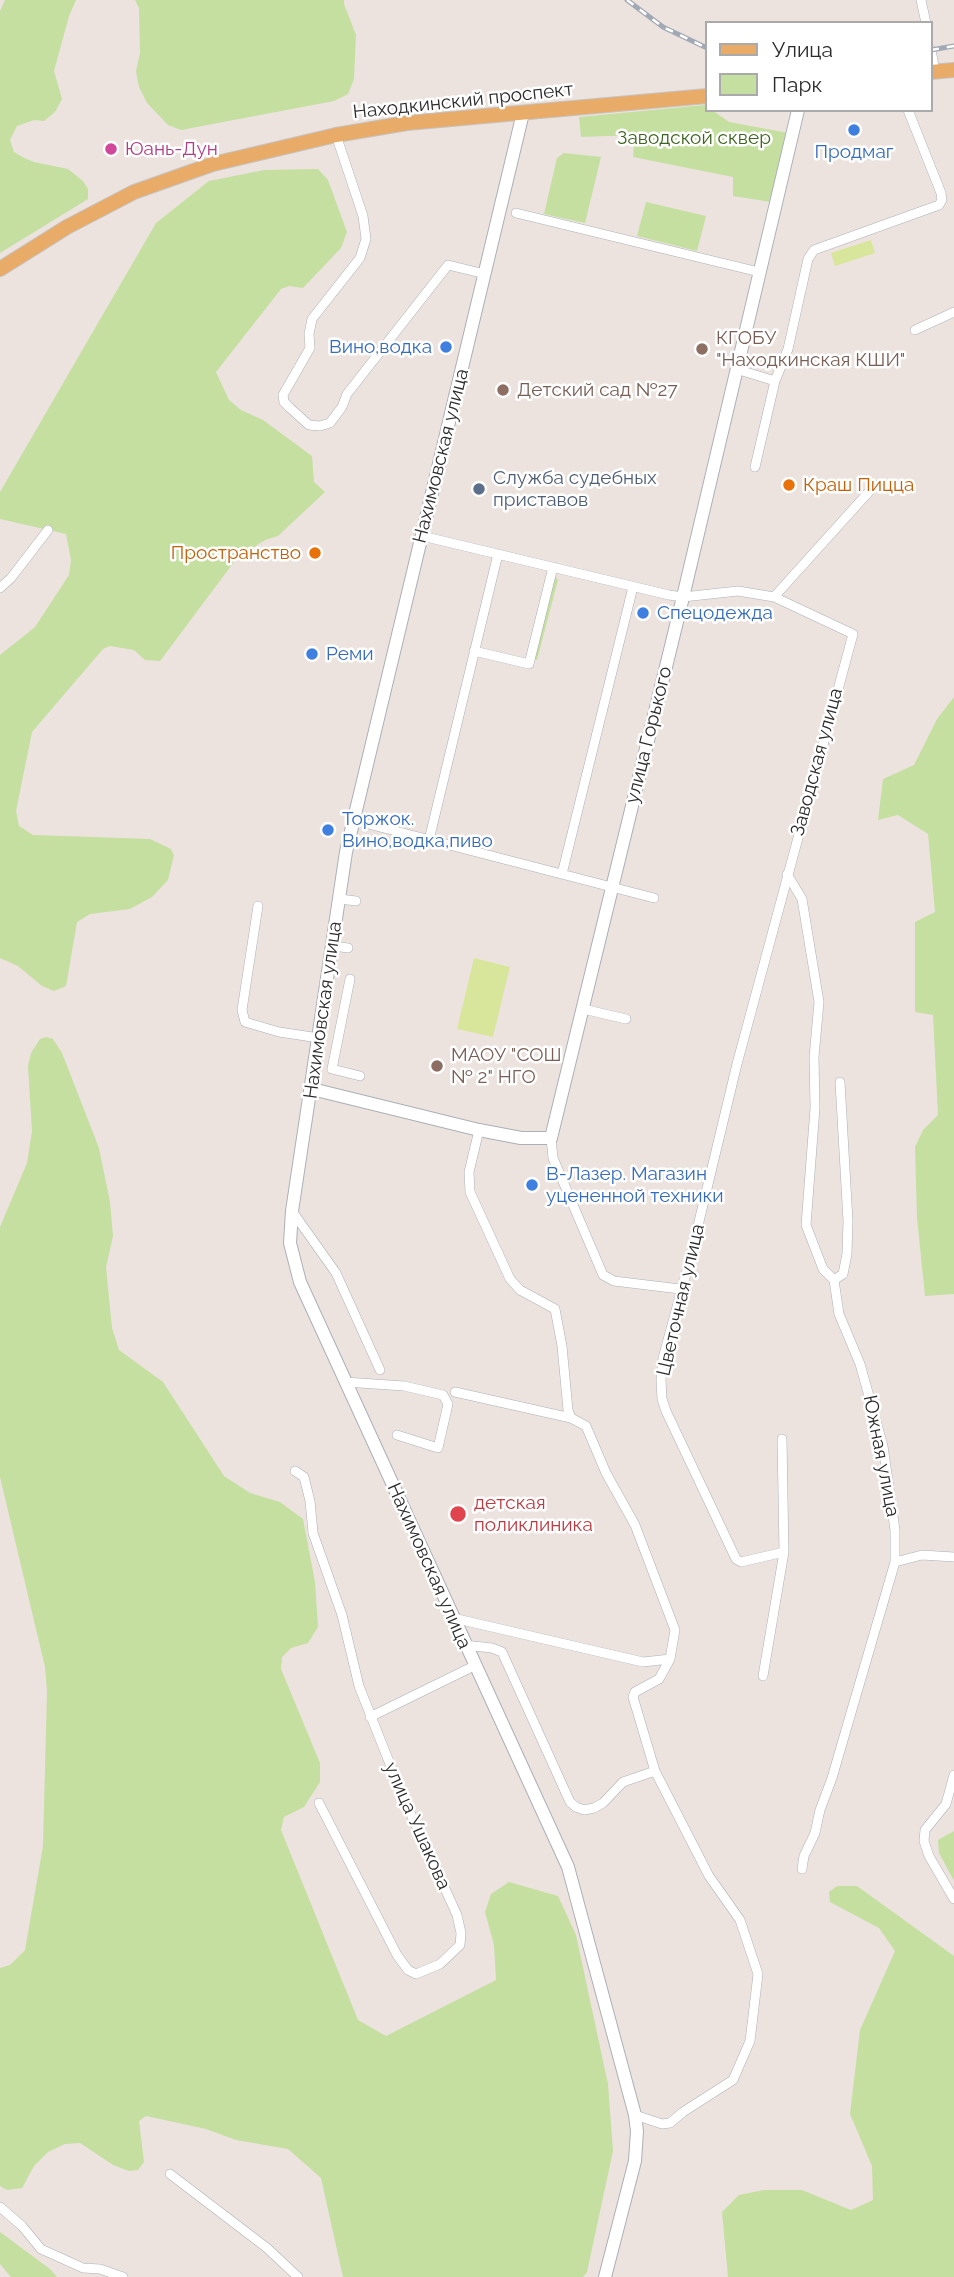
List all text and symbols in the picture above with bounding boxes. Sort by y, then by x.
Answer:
legend [706,21,933,112]
text: Улица [772,37,833,62]
text: Парк [772,72,822,97]
street label: Находкинский проспект [352,78,574,124]
marker: Продмаг [846,122,862,138]
park label: Заводской сквер [617,127,771,149]
place label: Юань-Дун [125,138,218,160]
marker: Юань-Дун [103,141,119,157]
place label: Продмаг [815,141,893,163]
place label: КГОБУ "Находкинская КШИ" [716,327,905,371]
place label: Вино,водка [329,336,432,358]
marker: Вино,водка [438,339,454,355]
marker: КГОБУ "Находкинская КШИ" [694,341,710,357]
street label: Нахимовская улица [408,366,474,546]
place label: Детский сад №27 [517,379,678,401]
marker: Детский сад №27 [495,382,511,398]
place label: Служба судебных приставов [493,467,657,511]
place label: Краш Пицца [803,474,914,496]
marker: Краш Пицца [781,477,797,493]
marker: Служба судебных приставов [471,481,487,497]
place label: Пространство [171,542,301,564]
marker: Пространство [307,545,323,561]
place label: Спецодежда [657,602,773,624]
marker: Спецодежда [635,605,651,621]
place label: Реми [326,643,374,665]
marker: Реми [304,646,320,662]
street label: улица Горького [621,664,677,806]
street label: Заводская улица [786,686,848,838]
place label: Торжок. Вино,водка,пиво [342,808,493,852]
marker: Торжок. Вино,водка,пиво [320,822,336,838]
street label: Нахимовская улица [299,920,347,1100]
place label: МАОУ "СОШ № 2" НГО [451,1044,562,1088]
marker: МАОУ "СОШ № 2" НГО [429,1058,445,1074]
place label: В-Лазер. Магазин уцененной техники [546,1163,724,1207]
marker: В-Лазер. Магазин уцененной техники [524,1177,540,1193]
street label: Цветочная улица [652,1222,710,1378]
street label: Южная улица [858,1393,904,1519]
street label: Нахимовская улица [382,1480,476,1652]
place label: детская поликлиника [474,1492,593,1536]
marker: детская поликлиника [448,1504,468,1524]
street label: улица Ушакова [379,1759,455,1893]

